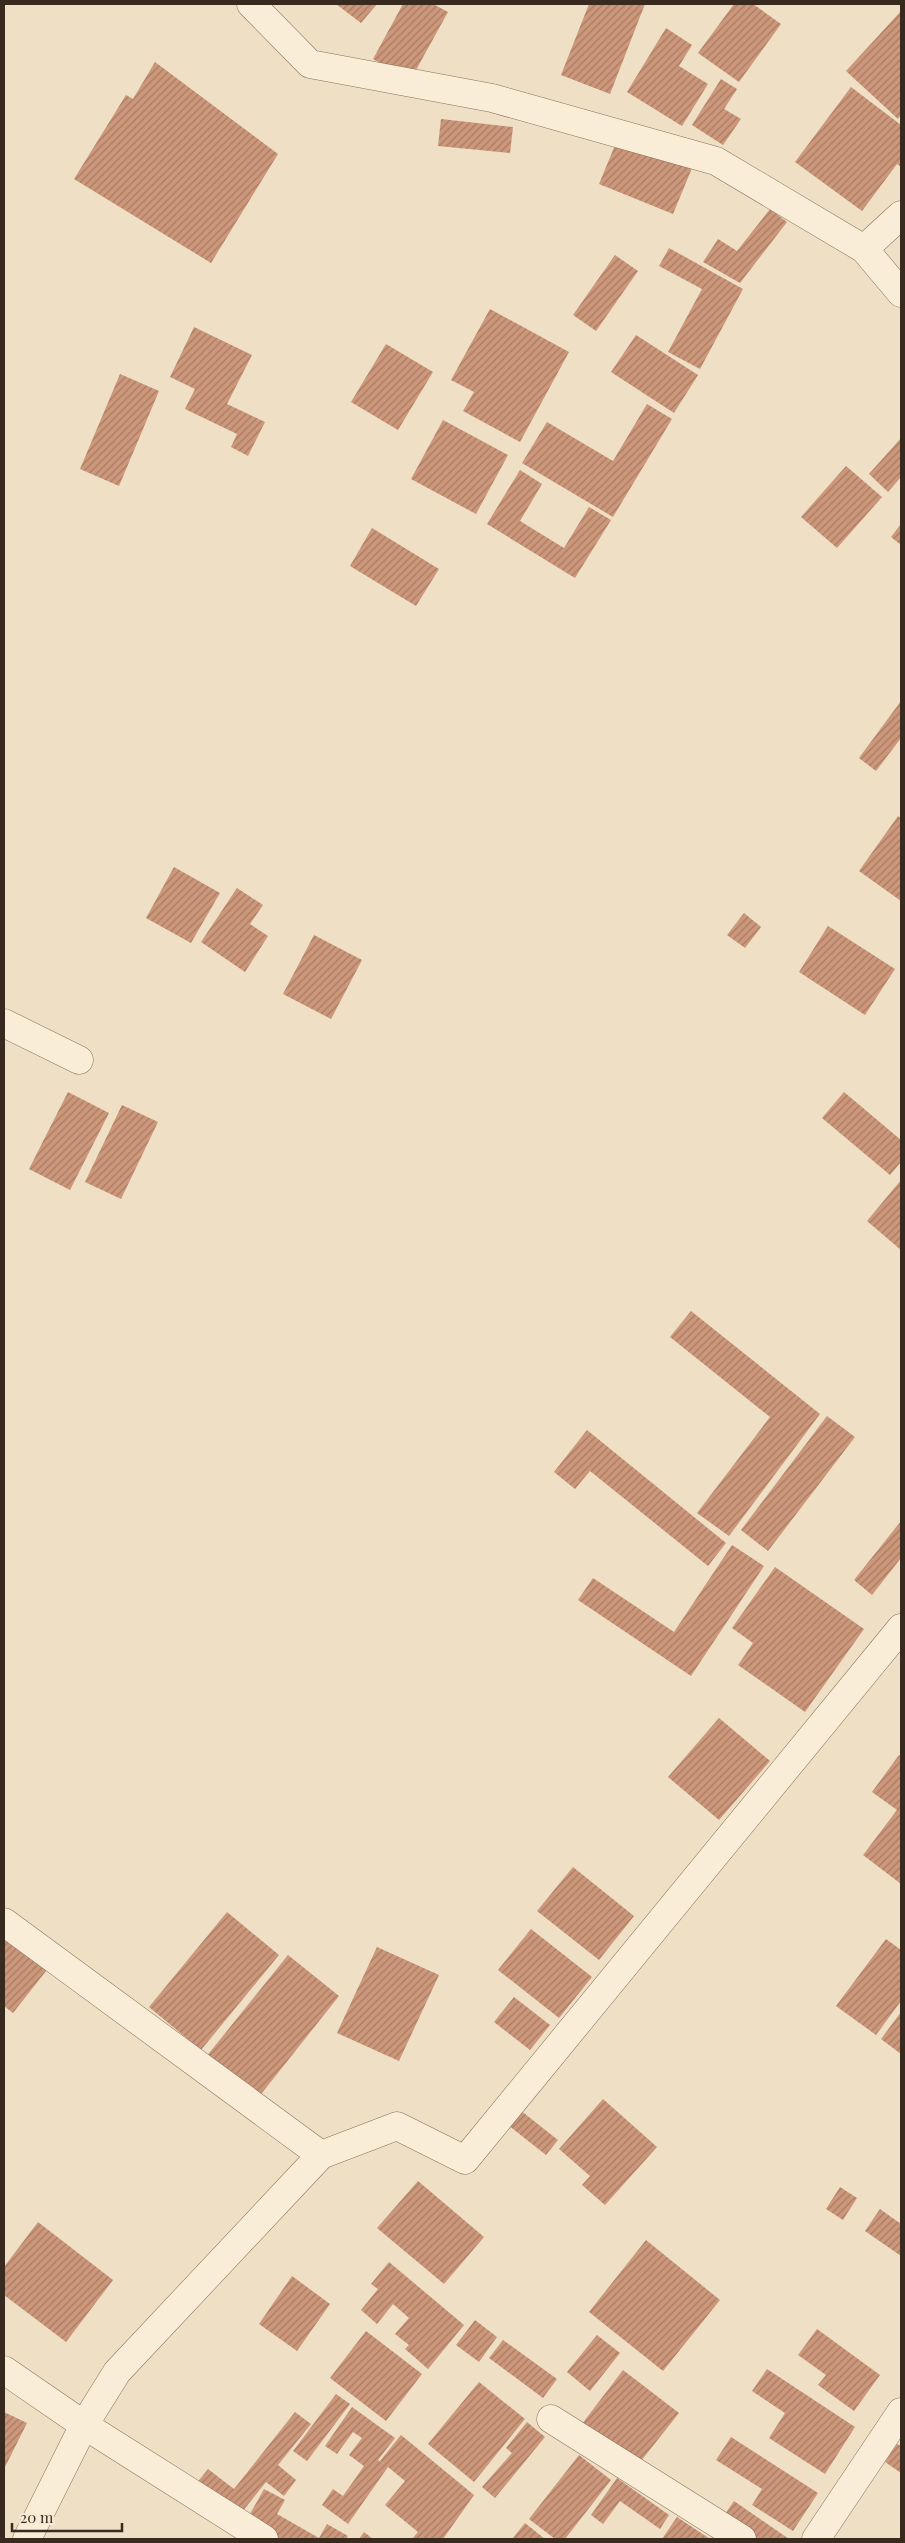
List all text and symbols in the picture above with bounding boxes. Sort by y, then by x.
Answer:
scale bar [12,2500,122,2532]
text: 20 m [20,2507,54,2527]

